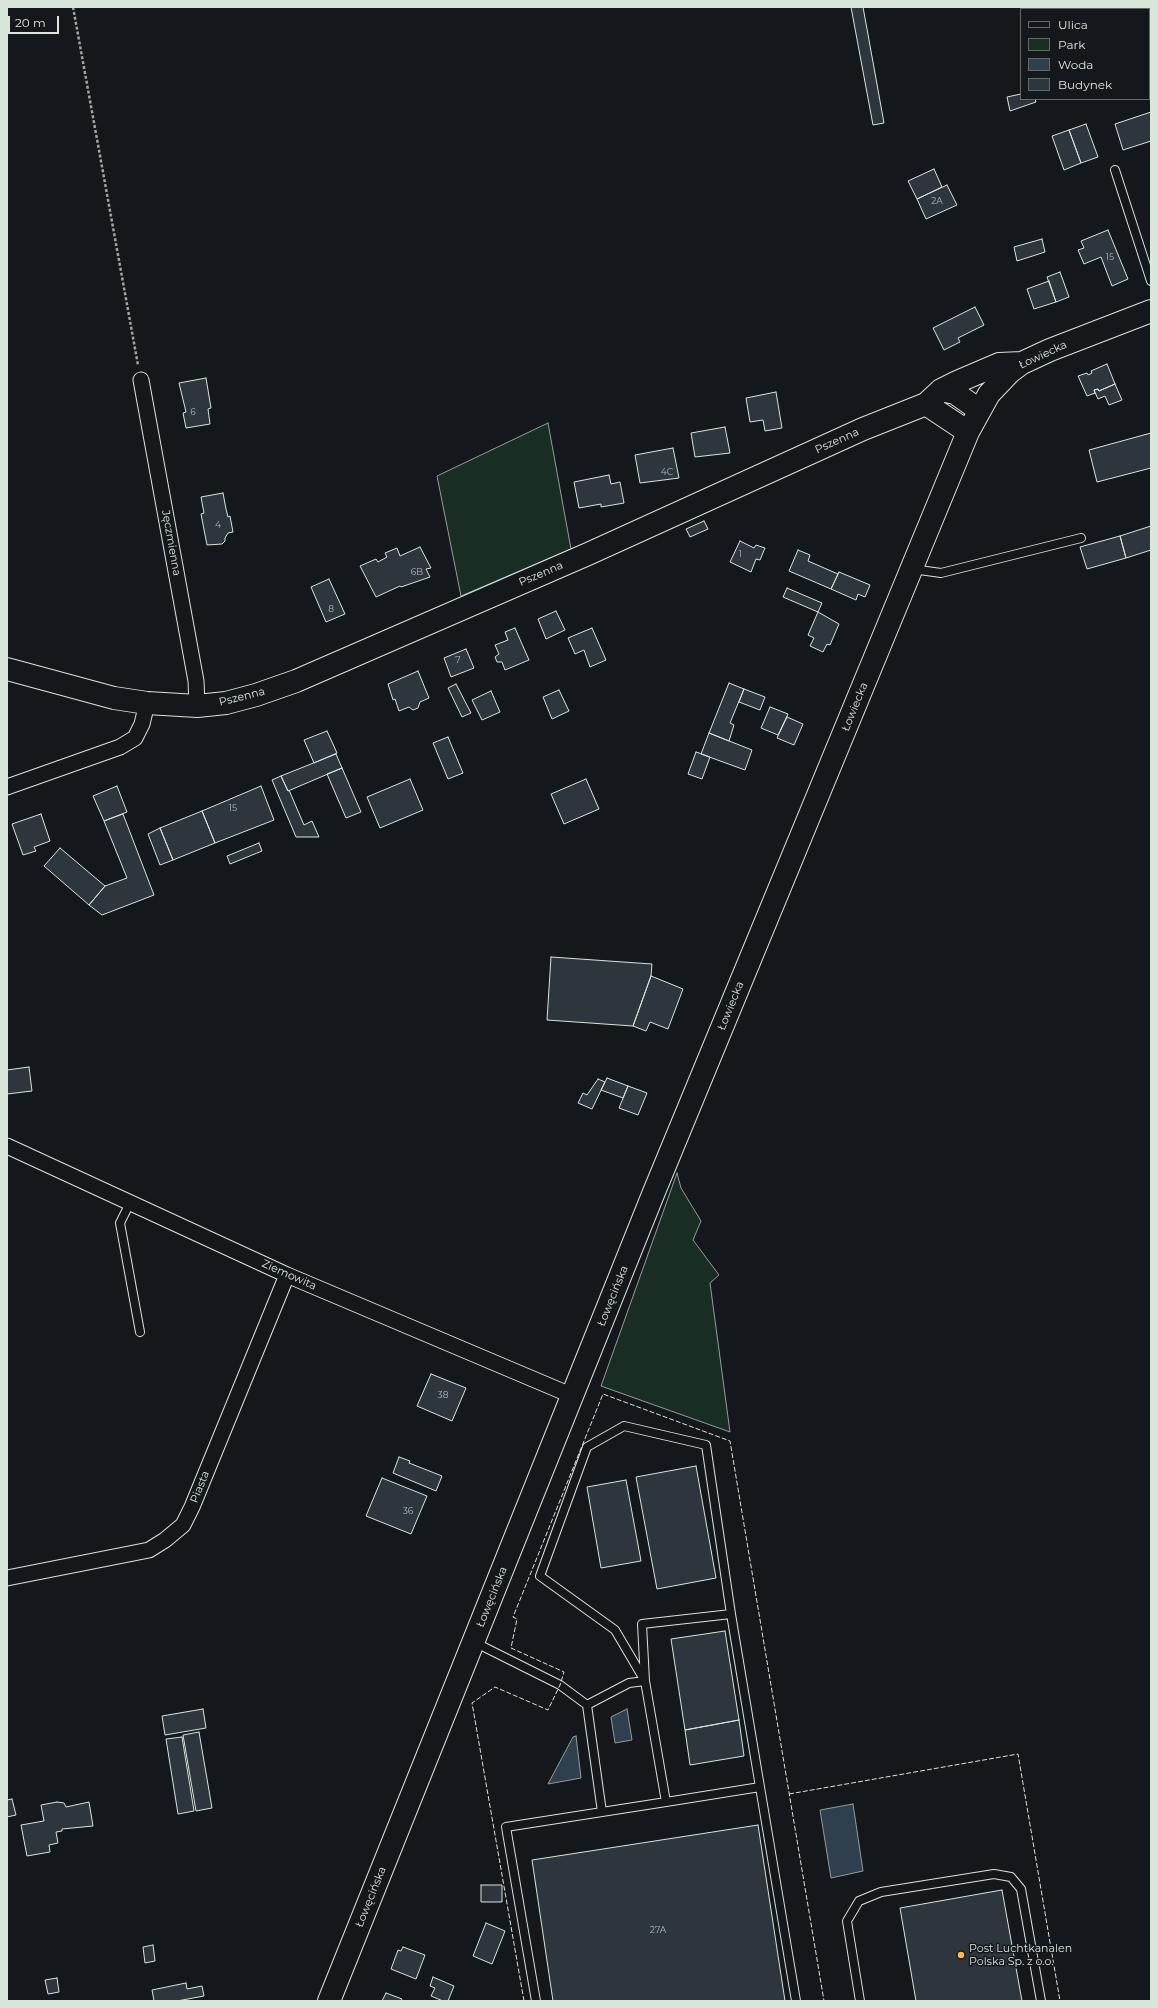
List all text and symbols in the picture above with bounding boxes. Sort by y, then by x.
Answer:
scale bar [10,8,61,34]
legend [1020,8,1150,100]
text: 20 m [15,15,46,30]
text: Ulica [1058,17,1088,32]
text: Park [1058,37,1085,52]
text: Woda [1058,57,1093,72]
text: Budynek [1058,77,1112,92]
house number: 2A [931,196,943,206]
house number: 15 [1106,252,1114,262]
street label: Łowiecka [1017,338,1069,372]
house number: 6 [190,407,196,417]
street label: Pszenna [813,425,861,457]
house number: 4C [661,467,673,477]
street label: Jęczmienna [159,509,183,577]
house number: 4 [215,520,221,530]
house number: 1 [738,549,742,559]
street label: Pszenna [517,559,565,589]
house number: 6B [411,567,423,577]
house number: 8 [328,604,334,614]
house number: 7 [455,655,461,665]
street label: Łowiecka [839,681,871,733]
street label: Pszenna [218,685,266,709]
house number: 15 [229,803,237,813]
street label: Łowiecka [715,980,747,1032]
street label: Ziemowita [260,1257,318,1293]
street label: Łowęcińska [595,1264,631,1328]
house number: 38 [438,1390,448,1400]
street label: Piasta [188,1469,212,1505]
house number: 36 [403,1506,413,1516]
street label: Łowęcińska [474,1565,510,1629]
street label: Łowęcińska [353,1865,389,1929]
house number: 27A [650,1925,666,1935]
place label: Post Luchtkanalen Polska Sp. z o.o. [969,1942,1072,1968]
marker: Post Luchtkanalen Polska Sp. z o.o. [956,1950,966,1960]

